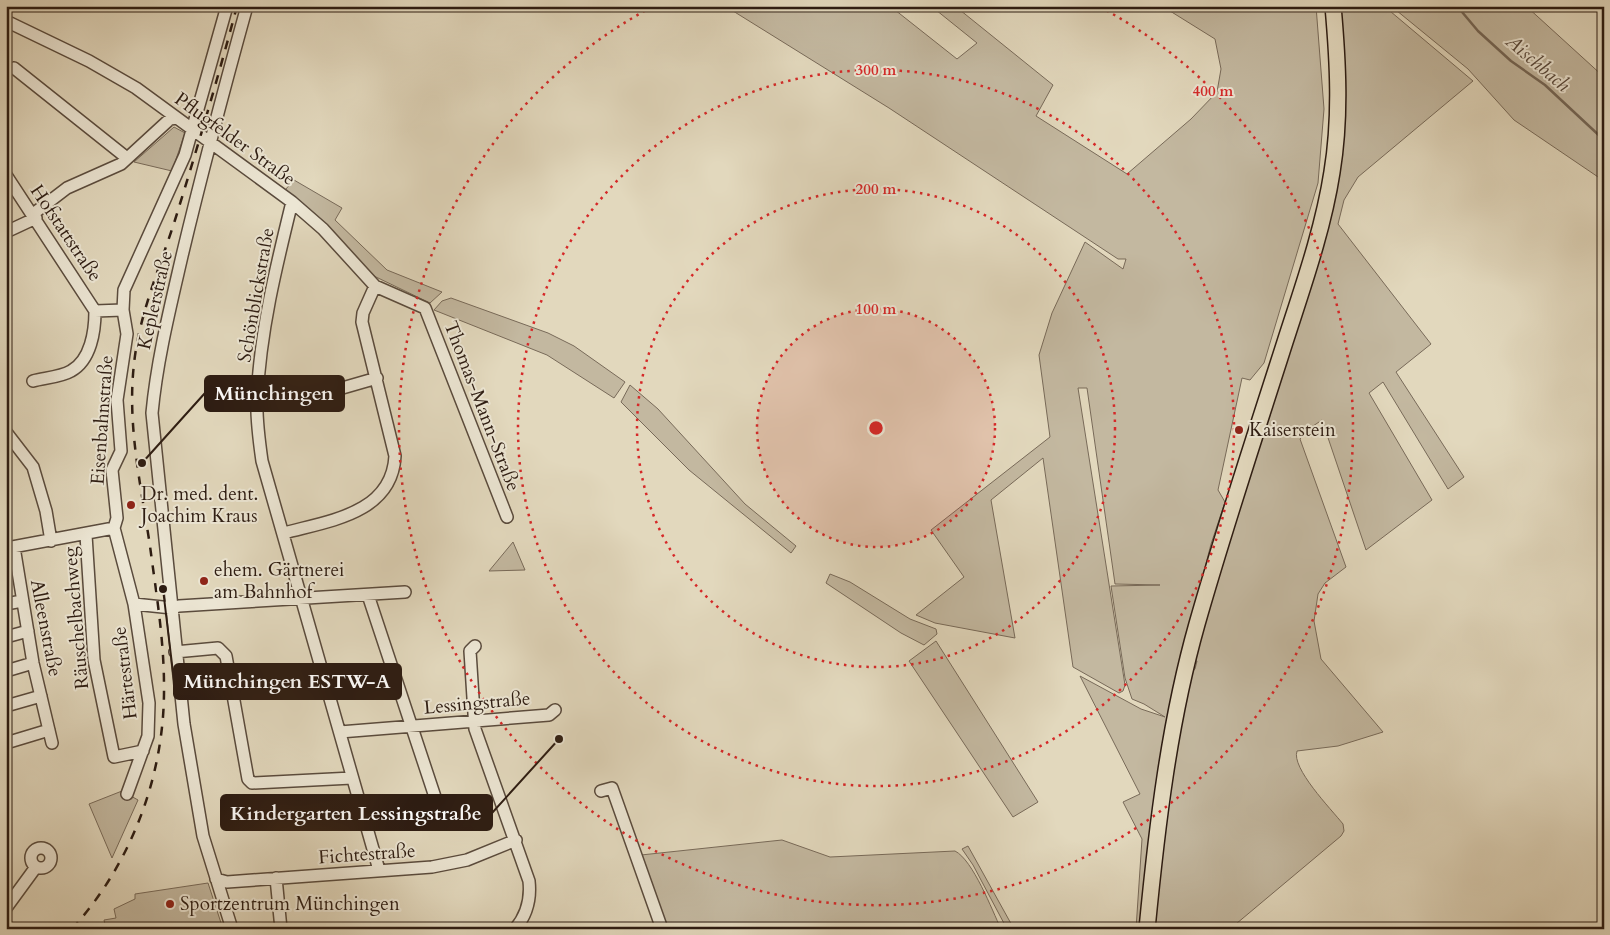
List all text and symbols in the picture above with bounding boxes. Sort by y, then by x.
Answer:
water label: Aischbach [1499,27,1576,98]
text: 300 m [856,60,897,80]
text: 400 m [1193,81,1234,101]
street label: Pflugfelder Straße [169,86,301,192]
street label: Hofstattstraße [24,179,108,287]
text: 200 m [856,179,897,199]
street label: Schönblickstraße [231,226,281,364]
street label: Keplerstraße [131,248,179,352]
text: 100 m [856,299,897,319]
street label: Thomas-Mann-Straße [438,317,526,495]
street label: Eisenbahnstraße [84,354,120,486]
callout: Münchingen [205,376,344,411]
text: Münchingen [215,380,334,407]
place label: Kaiserstein [1249,417,1336,443]
centre of rings [867,419,885,437]
marker: Kaiserstein [1233,424,1245,436]
place label: Dr. med. dent. Joachim Kraus [138,481,258,529]
marker: Dr. med. dent. Joachim Kraus [125,499,137,511]
street label: Räuschelbachweg [57,545,95,690]
place label: ehem. Gärtnerei am Bahnhof [214,557,344,605]
marker: ehem. Gärtnerei am Bahnhof [198,575,210,587]
street label: Alleenstraße [24,577,68,679]
street label: Härtestraße [106,625,144,721]
callout: Münchingen ESTW-A [174,664,401,699]
text: Münchingen ESTW-A [183,668,391,695]
street label: Lessingstraße [423,685,531,721]
callout: Kindergarten Lessingstraße [221,795,492,830]
text: Kindergarten Lessingstraße [230,800,482,827]
street label: Fichtestraße [318,838,416,870]
place label: Sportzentrum Münchingen [180,891,400,917]
marker: Sportzentrum Münchingen [164,898,176,910]

